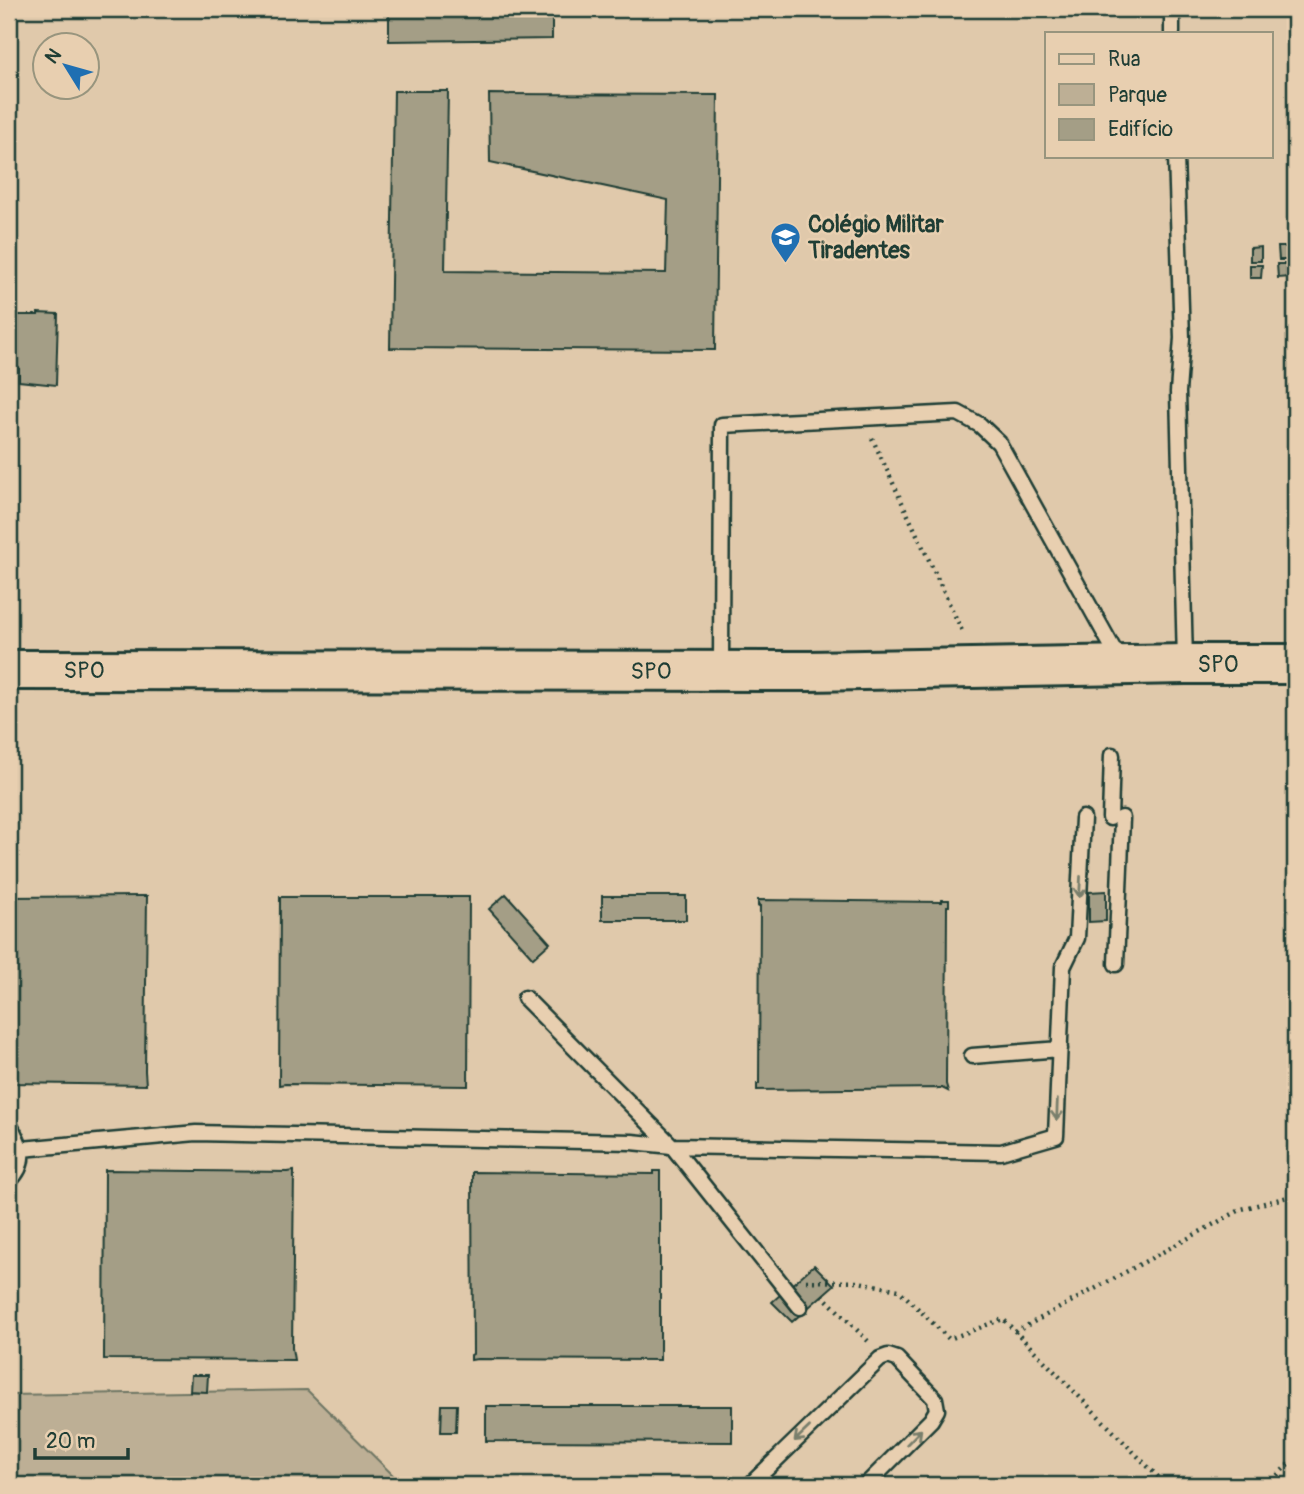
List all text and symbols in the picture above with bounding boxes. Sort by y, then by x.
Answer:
north arrow [32,32,102,102]
legend [1045,32,1272,158]
text: N [40,44,67,69]
text: Rua [1108,46,1141,73]
text: Parque [1108,82,1167,109]
text: Edifício [1108,116,1173,143]
place label: Colégio Militar Tiradentes [807,210,944,265]
school or university icon: Colégio Militar Tiradentes [768,220,802,264]
street label: SPO [1198,650,1238,679]
street label: SPO [64,656,104,685]
street label: SPO [631,657,671,686]
one-way arrow [1073,875,1086,898]
one-way arrow [1050,1099,1063,1122]
scale bar [35,1417,128,1461]
one-way arrow [794,1426,811,1443]
text: 20 m [46,1428,95,1455]
one-way arrow [906,1429,923,1446]

